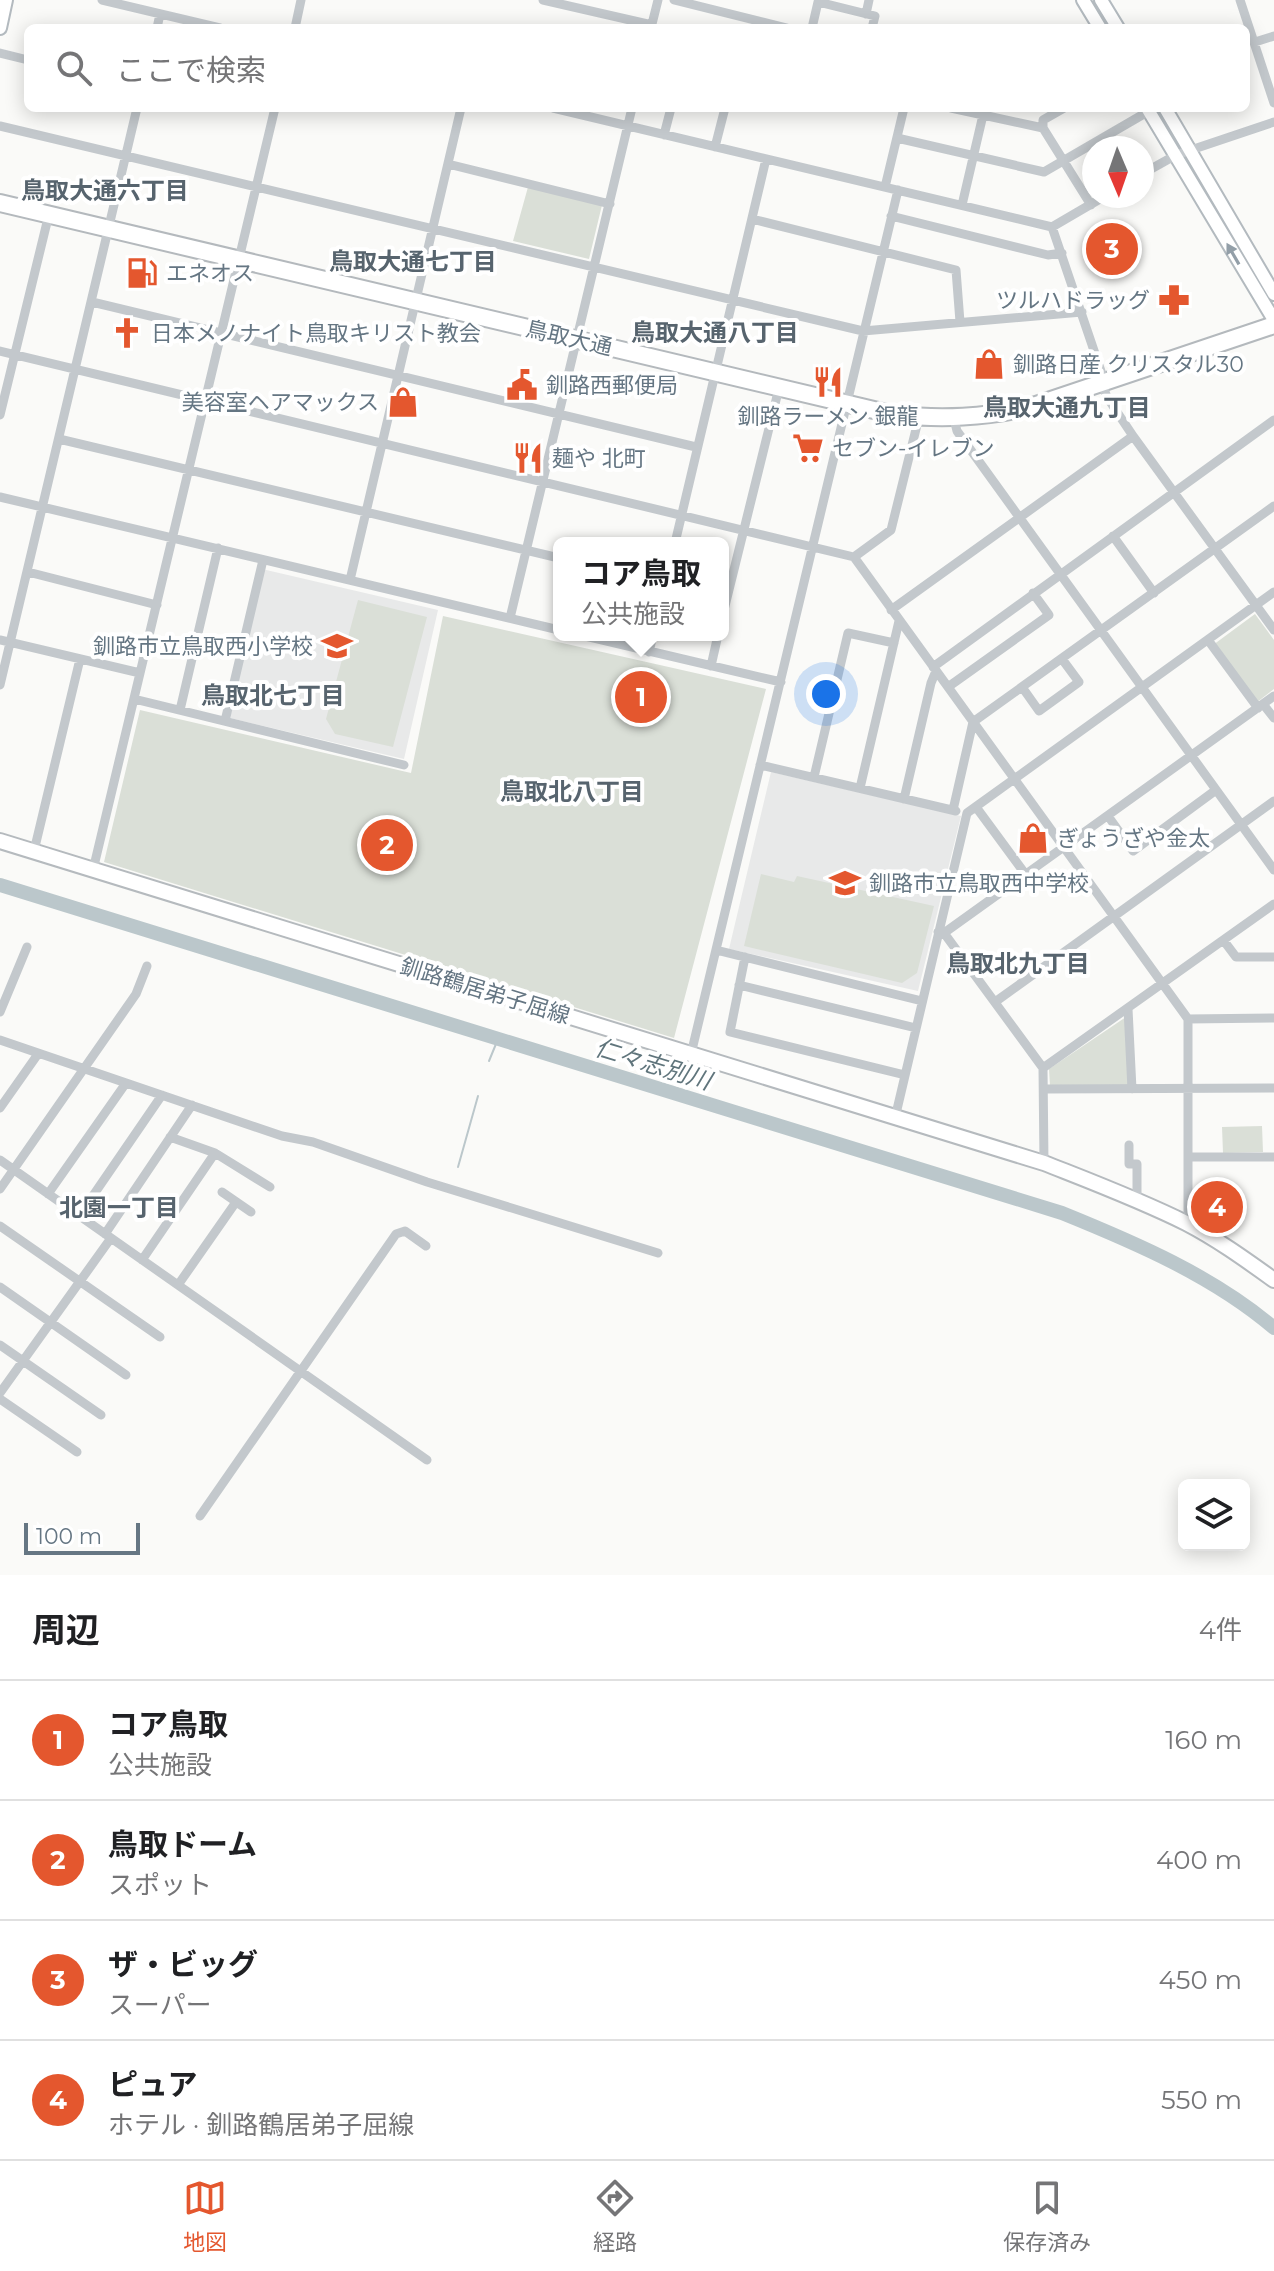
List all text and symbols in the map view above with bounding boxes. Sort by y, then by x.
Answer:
search box [24,24,1250,112]
icon: search [52,46,96,90]
text: ここで検索 [116,52,266,89]
north arrow [1082,136,1154,208]
district label: 鳥取大通六丁目 [21,176,189,205]
pin: 3 [1086,219,1138,279]
one-way arrow [1226,243,1240,265]
district label: 鳥取大通七丁目 [329,247,497,276]
fuel station icon: エネオス [125,256,159,290]
place label: エネオス [166,260,254,287]
pharmacy icon: ツルハドラッグ [1157,283,1191,317]
place label: ツルハドラッグ [996,287,1150,314]
street label: 鳥取大通 [523,315,615,361]
church icon: 日本メノナイト鳥取キリスト教会 [110,316,144,350]
district label: 鳥取大通八丁目 [631,318,799,347]
place label: 日本メノナイト鳥取キリスト教会 [151,320,481,347]
shop icon: 釧路日産 クリスタル30 [972,347,1006,381]
place label: 釧路日産 クリスタル30 [1013,351,1244,378]
restaurant icon: 釧路ラーメン 銀龍 [811,365,845,399]
public building icon: 釧路西郵便局 [505,368,539,402]
place label: 釧路西郵便局 [546,372,678,399]
shop icon: 美容室ヘアマックス [386,385,420,419]
place label: 美容室ヘアマックス [182,389,379,416]
district label: 鳥取大通九丁目 [983,393,1151,422]
place label: 釧路ラーメン 銀龍 [738,403,918,430]
supermarket icon: セブン-イレブン [791,431,825,465]
place label: セブン-イレブン [832,435,994,462]
restaurant icon: 麺や 北町 [511,441,545,475]
place label: 麺や 北町 [552,445,646,472]
popup [553,537,729,641]
text: コア鳥取 [581,555,701,592]
text: 公共施設 [581,598,685,630]
school or university icon: 釧路市立鳥取西小学校 [320,629,354,663]
place label: 釧路市立鳥取西小学校 [93,633,313,660]
pin: 1 [615,667,667,727]
your location [806,674,846,714]
district label: 鳥取北七丁目 [201,681,345,710]
district label: 鳥取北八丁目 [500,777,644,806]
pin: 2 [361,815,413,875]
shop icon: ぎょうざや金太 [1016,821,1050,855]
place label: ぎょうざや金太 [1057,825,1210,852]
school or university icon: 釧路市立鳥取西中学校 [828,866,862,900]
place label: 釧路市立鳥取西中学校 [869,870,1089,897]
district label: 鳥取北九丁目 [946,949,1090,978]
street label: 釧路鶴居弟子屈線 [397,952,573,1030]
water label: 仁々志別川 [591,1033,717,1096]
pin: 4 [1191,1177,1243,1237]
district label: 北園一丁目 [59,1193,179,1222]
map controls [1178,1479,1250,1551]
button: layers [1178,1479,1250,1551]
scale bar [24,1519,140,1555]
text: 100 m [36,1523,102,1550]
text: 周辺 [32,1609,100,1651]
text: 4件 [1199,1614,1242,1646]
text: コア鳥取 [108,1706,228,1743]
text: 1 [53,1724,63,1756]
text: 160 m [1165,1724,1242,1756]
text: 公共施設 [108,1749,212,1781]
text: 鳥取ドーム [108,1826,257,1863]
text: 2 [50,1844,66,1876]
text: 400 m [1156,1844,1242,1876]
text: スポット [108,1869,212,1901]
text: ザ・ビッグ [108,1946,258,1983]
text: 3 [50,1964,66,1996]
text: 450 m [1159,1964,1242,1996]
text: スーパー [108,1989,212,2021]
text: ピュア [108,2066,197,2103]
text: 4 [49,2084,67,2116]
text: 550 m [1161,2084,1242,2116]
text: ホテル · 釧路鶴居弟子屈線 [108,2109,414,2141]
tab: 地図 [183,2176,227,2256]
tab: 経路 [593,2176,637,2256]
tab: 保存済み [1003,2176,1091,2256]

